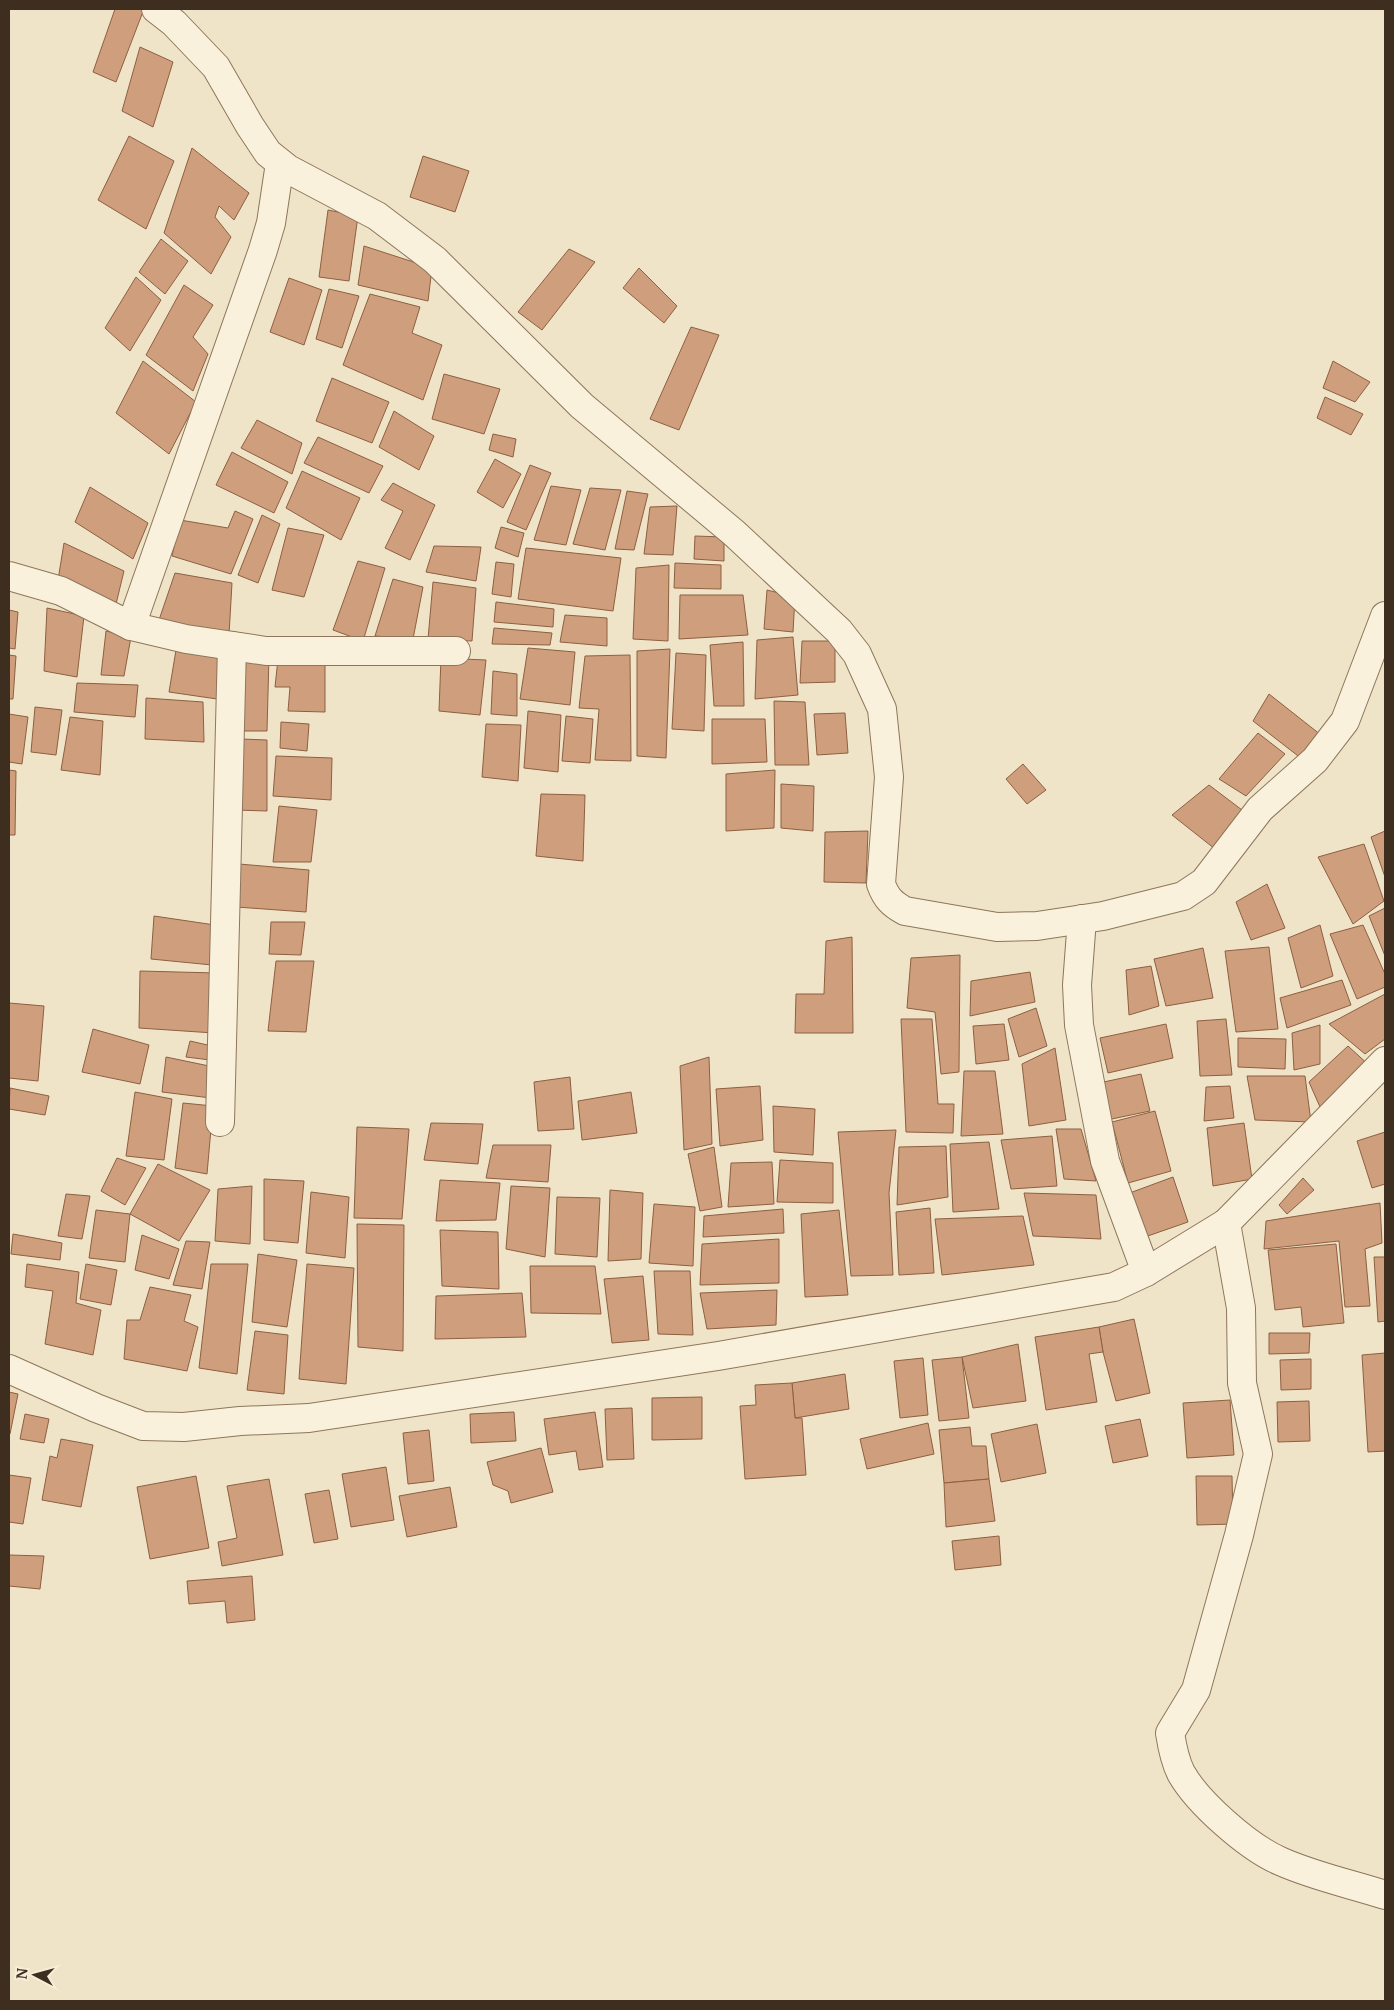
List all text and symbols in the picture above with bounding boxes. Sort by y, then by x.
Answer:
north arrow [10,1950,60,2000]
text: N [13,1967,32,1980]

